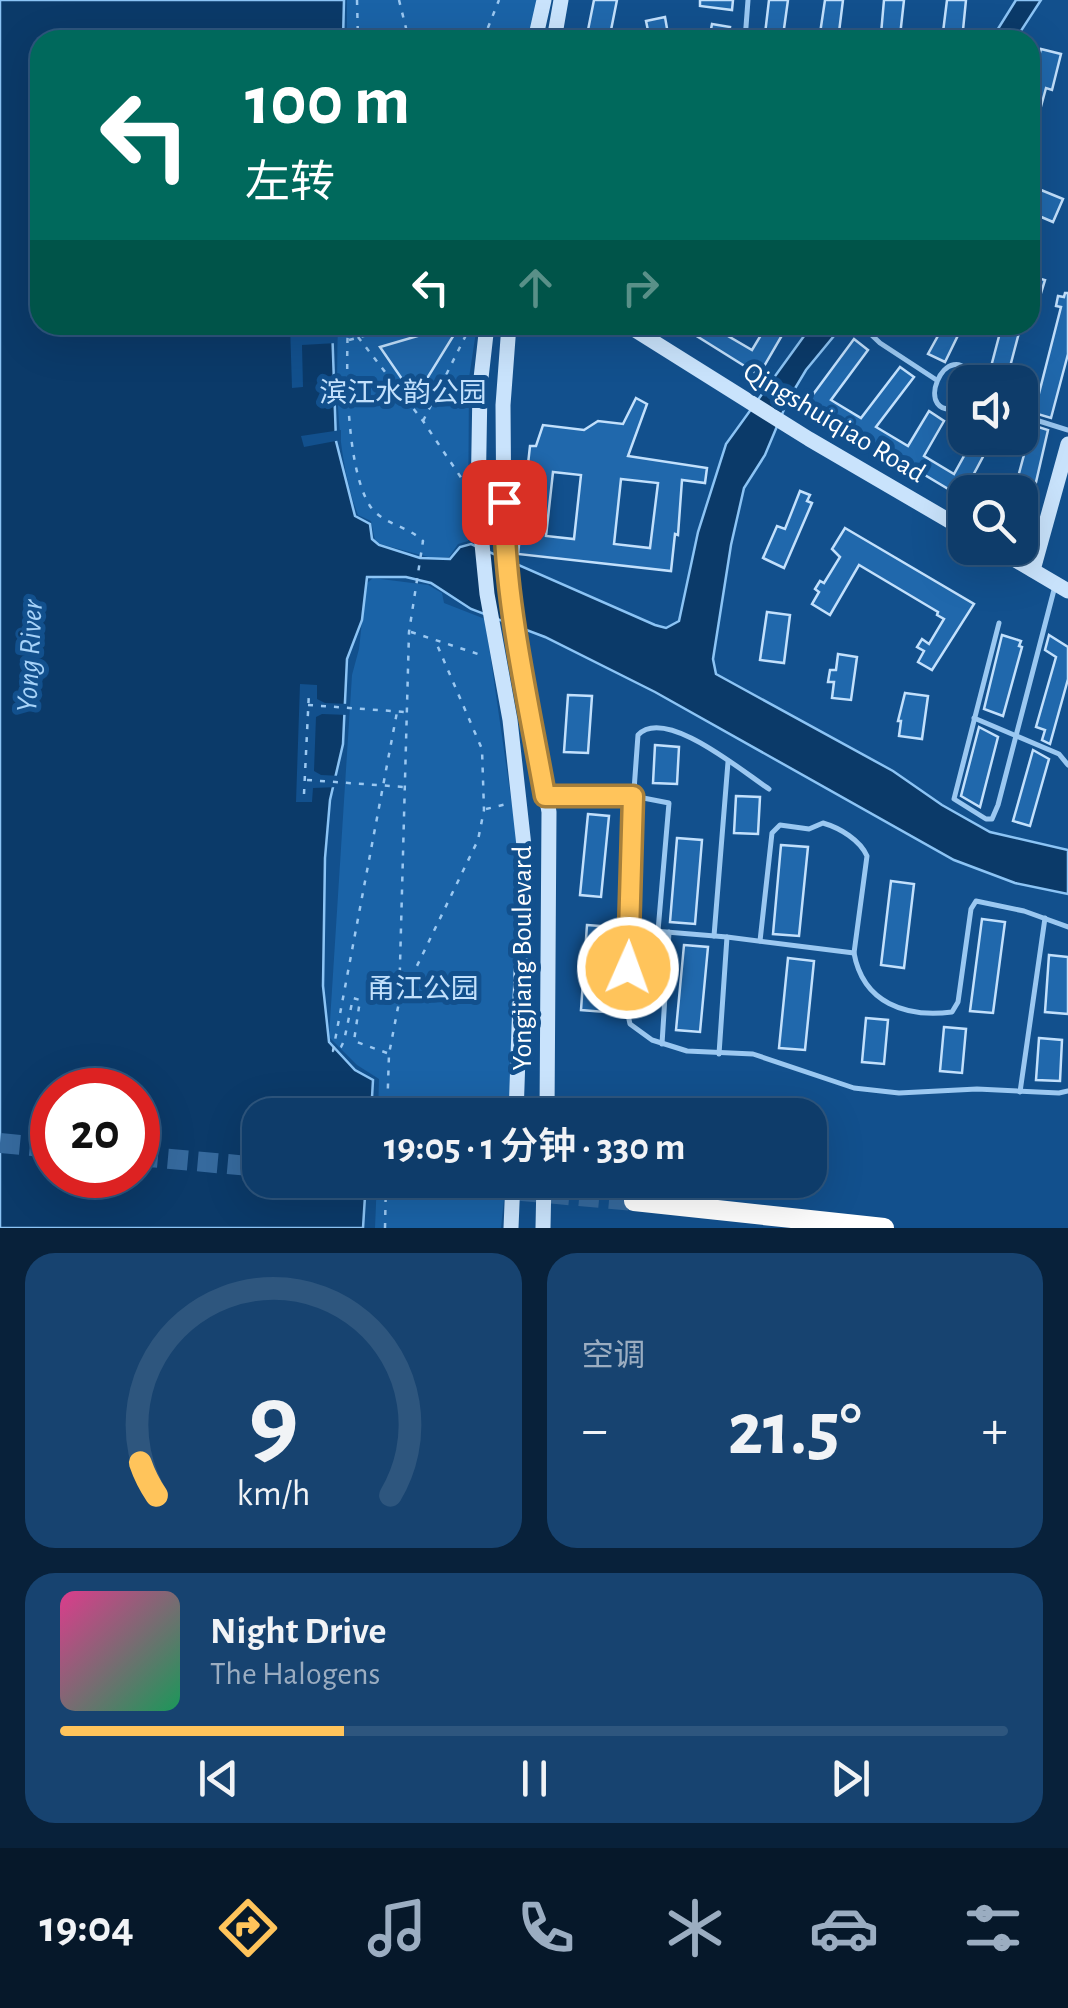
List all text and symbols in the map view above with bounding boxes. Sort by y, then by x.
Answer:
text: 100 m [245,67,410,137]
icon: left [80,70,210,200]
text: 左转 [245,161,335,206]
icon: left [403,260,458,315]
icon: ahead [508,260,563,315]
icon: right [613,260,668,315]
street label: Qingshuiqiao Road [738,358,930,488]
map controls [948,365,1038,565]
button: sound [948,365,1038,455]
park label: 滨江水韵公园 [319,378,487,408]
pin [462,460,547,545]
icon: arrive [477,475,532,530]
button: search [948,475,1038,565]
water label: Yong River [12,598,48,713]
street label: Yongjiang Boulevard [509,846,537,1070]
position arrow [576,916,680,1020]
park label: 甬江公园 [367,974,479,1004]
speed limit sign: 20 [30,1068,160,1198]
text: 19:05 · 1 分钟 · 330 m [384,1129,685,1167]
text: 空调 [582,1340,646,1372]
text: 9 [248,1370,298,1474]
text: 21.5° [728,1393,862,1468]
text: − [582,1403,608,1458]
text: + [982,1403,1008,1458]
text: km/h [236,1476,310,1512]
text: Night Drive [210,1613,386,1651]
text: The Halogens [210,1658,380,1690]
icon: previous [191,1751,246,1806]
icon: pause [507,1751,562,1806]
icon: next [823,1751,878,1806]
icon: directions [213,1893,283,1963]
icon: music [362,1893,432,1963]
icon: phone [511,1893,581,1963]
icon: climate [660,1893,730,1963]
icon: car [809,1893,879,1963]
icon: filters [958,1893,1028,1963]
text: 19:04 [40,1905,134,1950]

